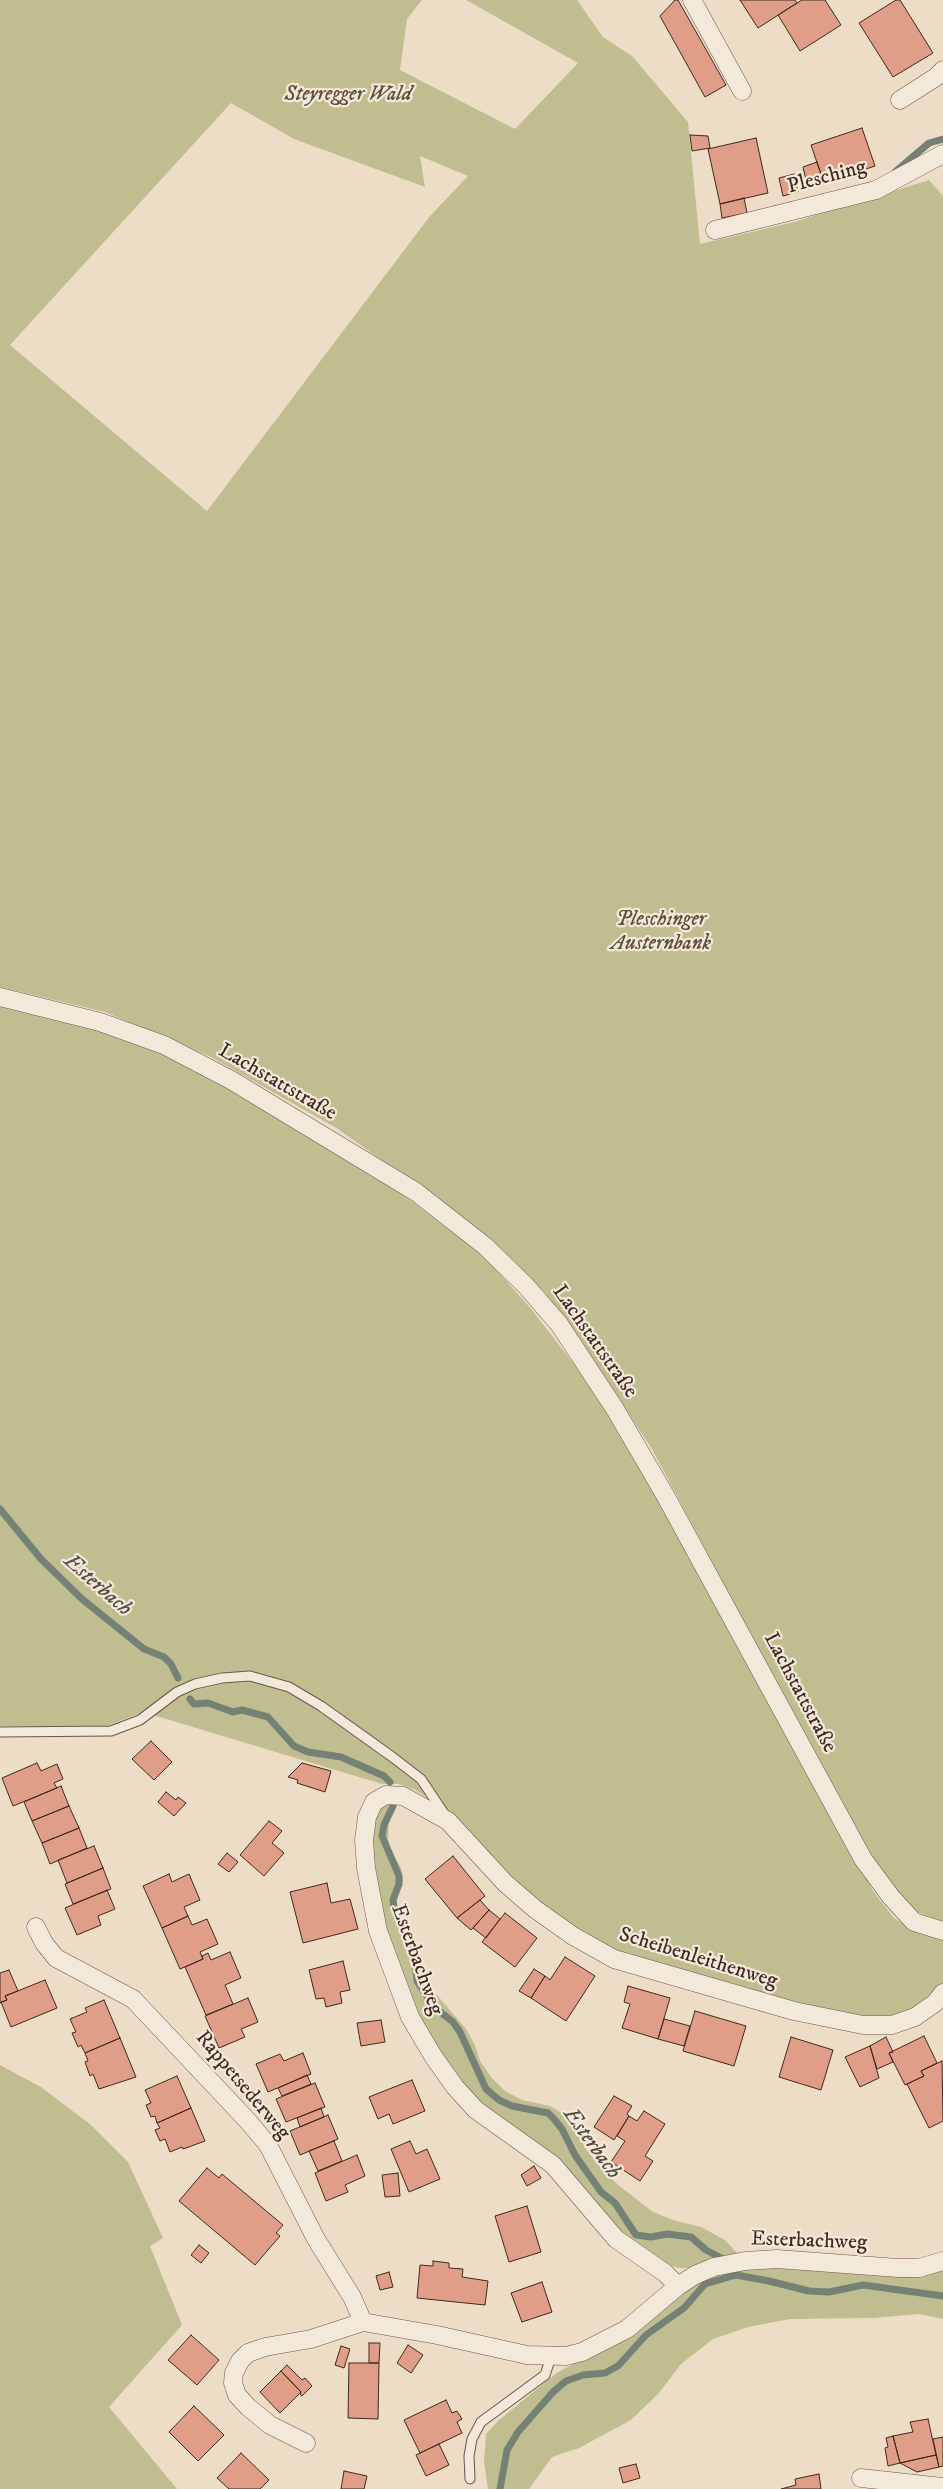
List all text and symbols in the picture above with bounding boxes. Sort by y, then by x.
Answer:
park label: Steyregger Wald [284,83,412,109]
street label: Plesching [785,155,869,201]
park label: Pleschinger Austernbank [611,908,711,958]
street label: Lachstattstraße [214,1039,340,1127]
street label: Lachstattstraße [546,1281,642,1403]
water label: Esterbach [57,1549,137,1623]
street label: Lachstattstraße [757,1629,841,1757]
street label: Esterbachweg [384,1901,448,2019]
street label: Scheibenleithenweg [616,1923,780,1995]
street label: Rappetsederweg [189,2026,295,2146]
water label: Esterbach [556,2103,626,2185]
street label: Esterbachweg [751,2227,867,2257]

